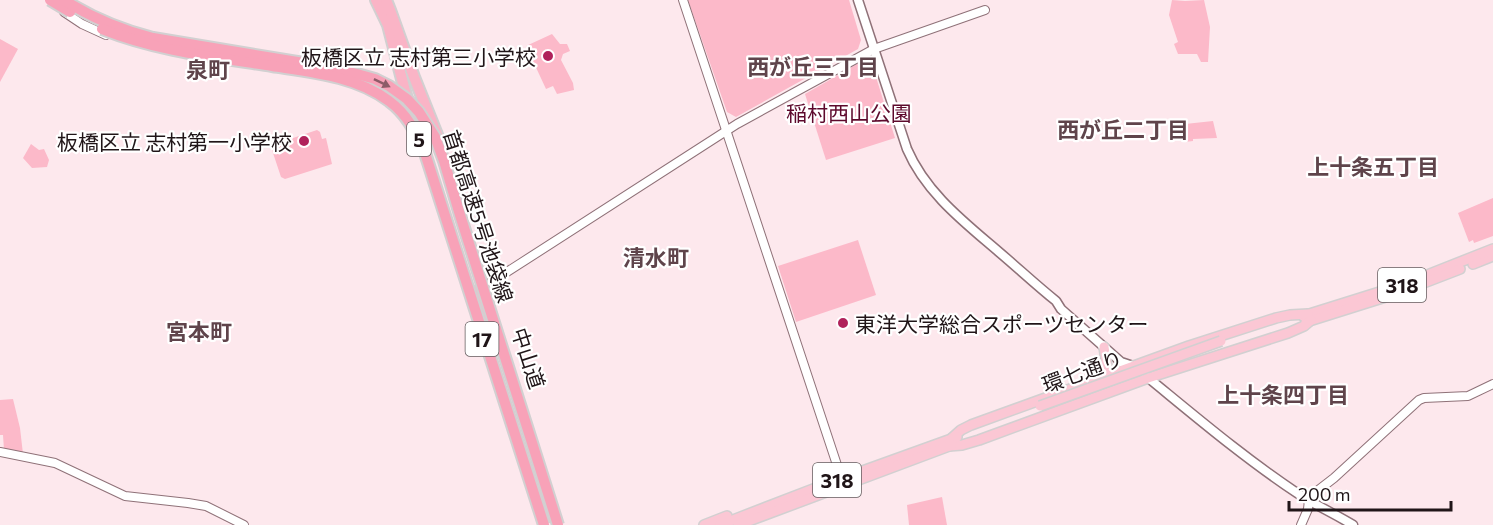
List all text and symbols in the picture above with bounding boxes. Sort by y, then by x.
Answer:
place label: 板橋区立 志村第三小学校 [301,44,536,69]
marker: 板橋区立 志村第三小学校 [541,49,555,63]
district label: 西が丘三丁目 [747,53,879,80]
district label: 泉町 [186,56,230,83]
one-way arrow [373,78,390,88]
park label: 稲村西山公園 [786,100,912,125]
district label: 西が丘二丁目 [1057,116,1189,143]
road number: 5 [407,122,431,156]
street label: 首都高速5号池袋線 [439,127,519,305]
place label: 板橋区立 志村第一小学校 [57,129,292,154]
marker: 板橋区立 志村第一小学校 [297,134,311,148]
district label: 上十条五丁目 [1307,153,1439,180]
district label: 清水町 [623,244,689,271]
road number: 318 [1378,268,1426,302]
place label: 東洋大学総合スポーツセンター [855,311,1149,336]
marker: 東洋大学総合スポーツセンター [836,316,850,330]
district label: 宮本町 [166,318,232,345]
road number: 17 [466,322,498,356]
street label: 中山道 [507,324,551,392]
street label: 環七通り [1038,345,1126,397]
district label: 上十条四丁目 [1217,381,1349,408]
road number: 318 [813,463,861,497]
scale bar [1289,474,1451,512]
text: 200 m [1298,483,1351,505]

